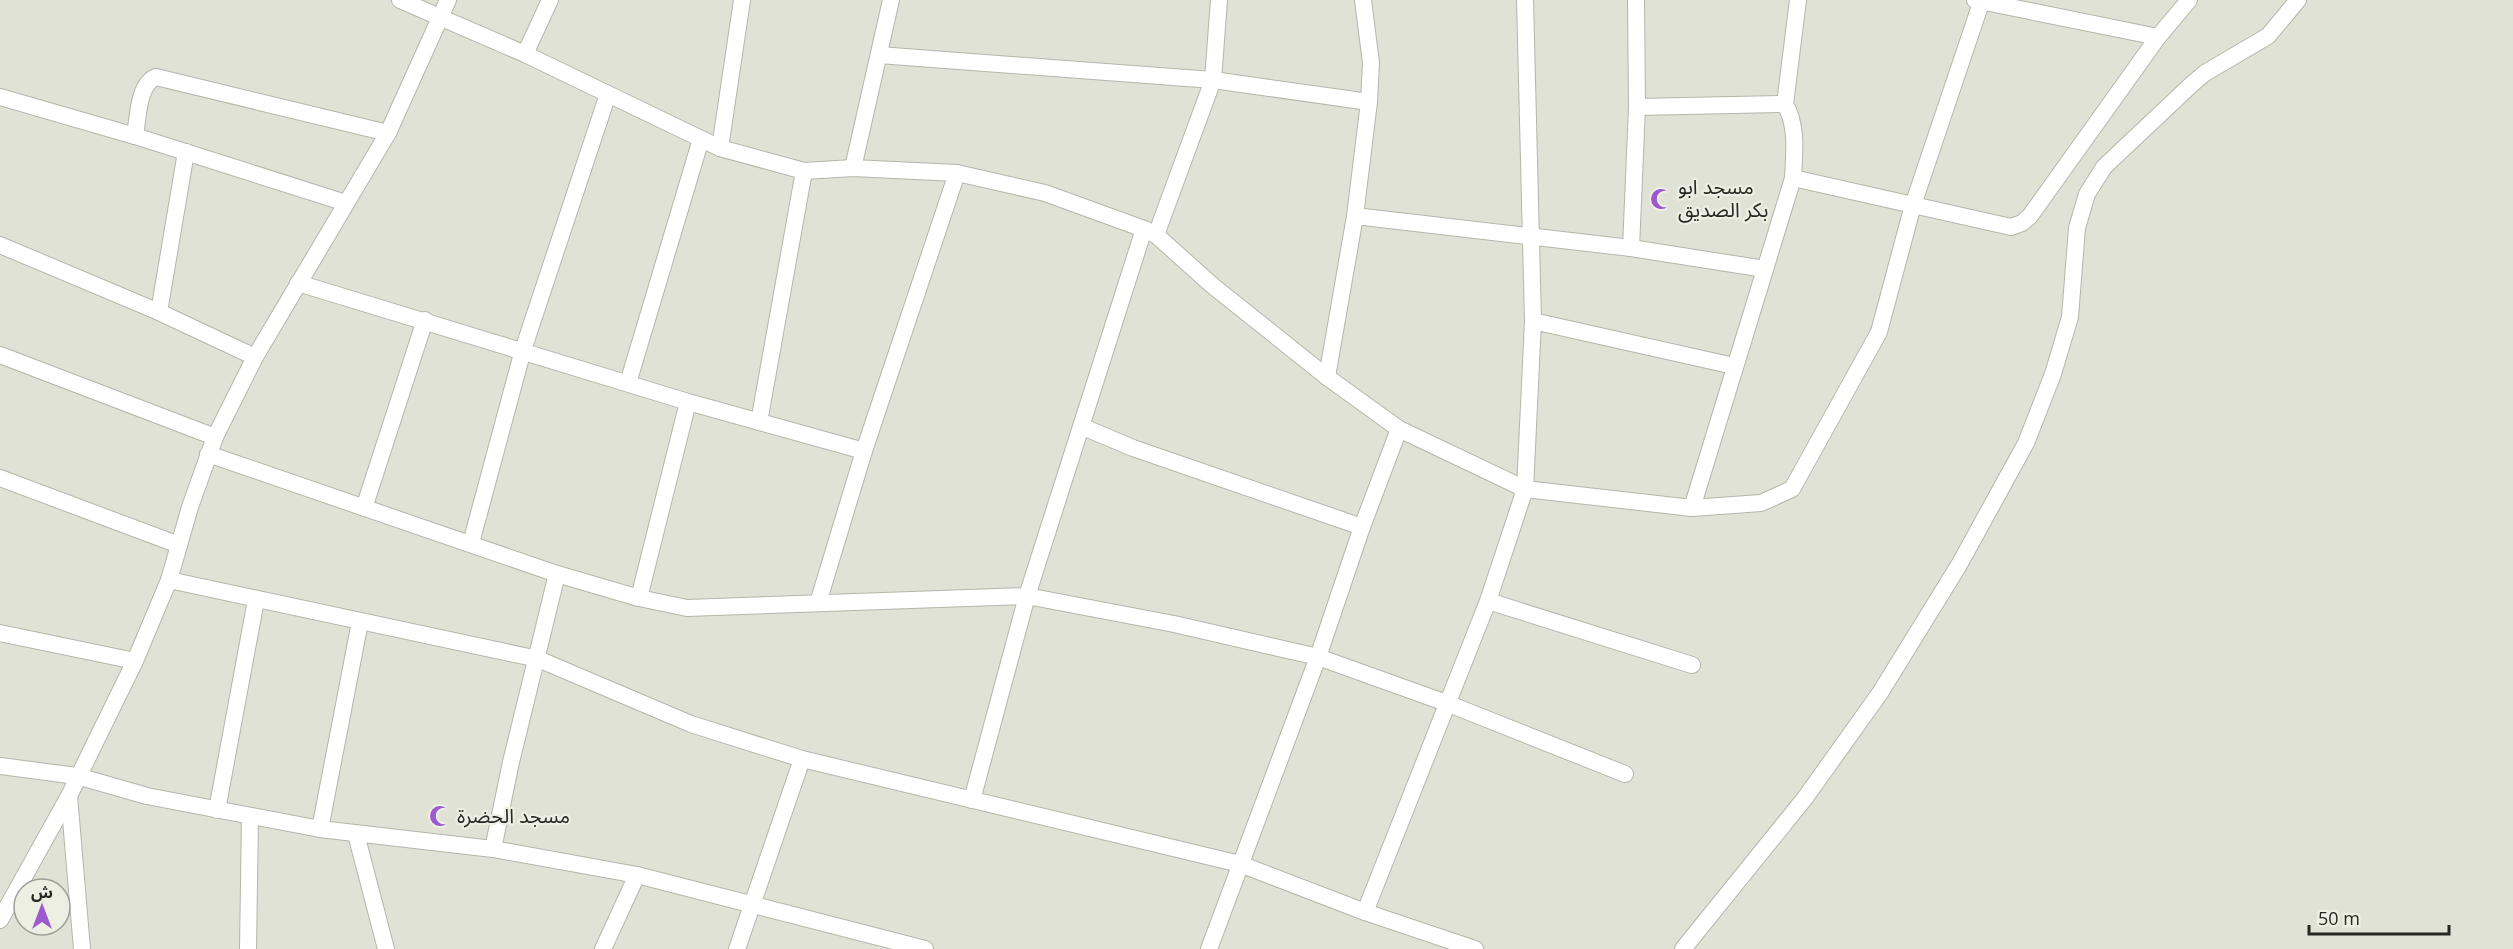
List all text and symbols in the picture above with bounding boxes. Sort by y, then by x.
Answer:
place label: مسجد ابو بكر الصديق [1678,173,1768,223]
mosque icon: مسجد ابو بكر الصديق [1649,187,1673,211]
place label: مسجد الحضرة [457,802,570,829]
mosque icon: مسجد الحضرة [428,804,452,828]
north arrow [12,877,72,937]
text: ش [31,881,53,903]
scale bar [2309,898,2448,936]
text: 50 m [2318,906,2360,930]

